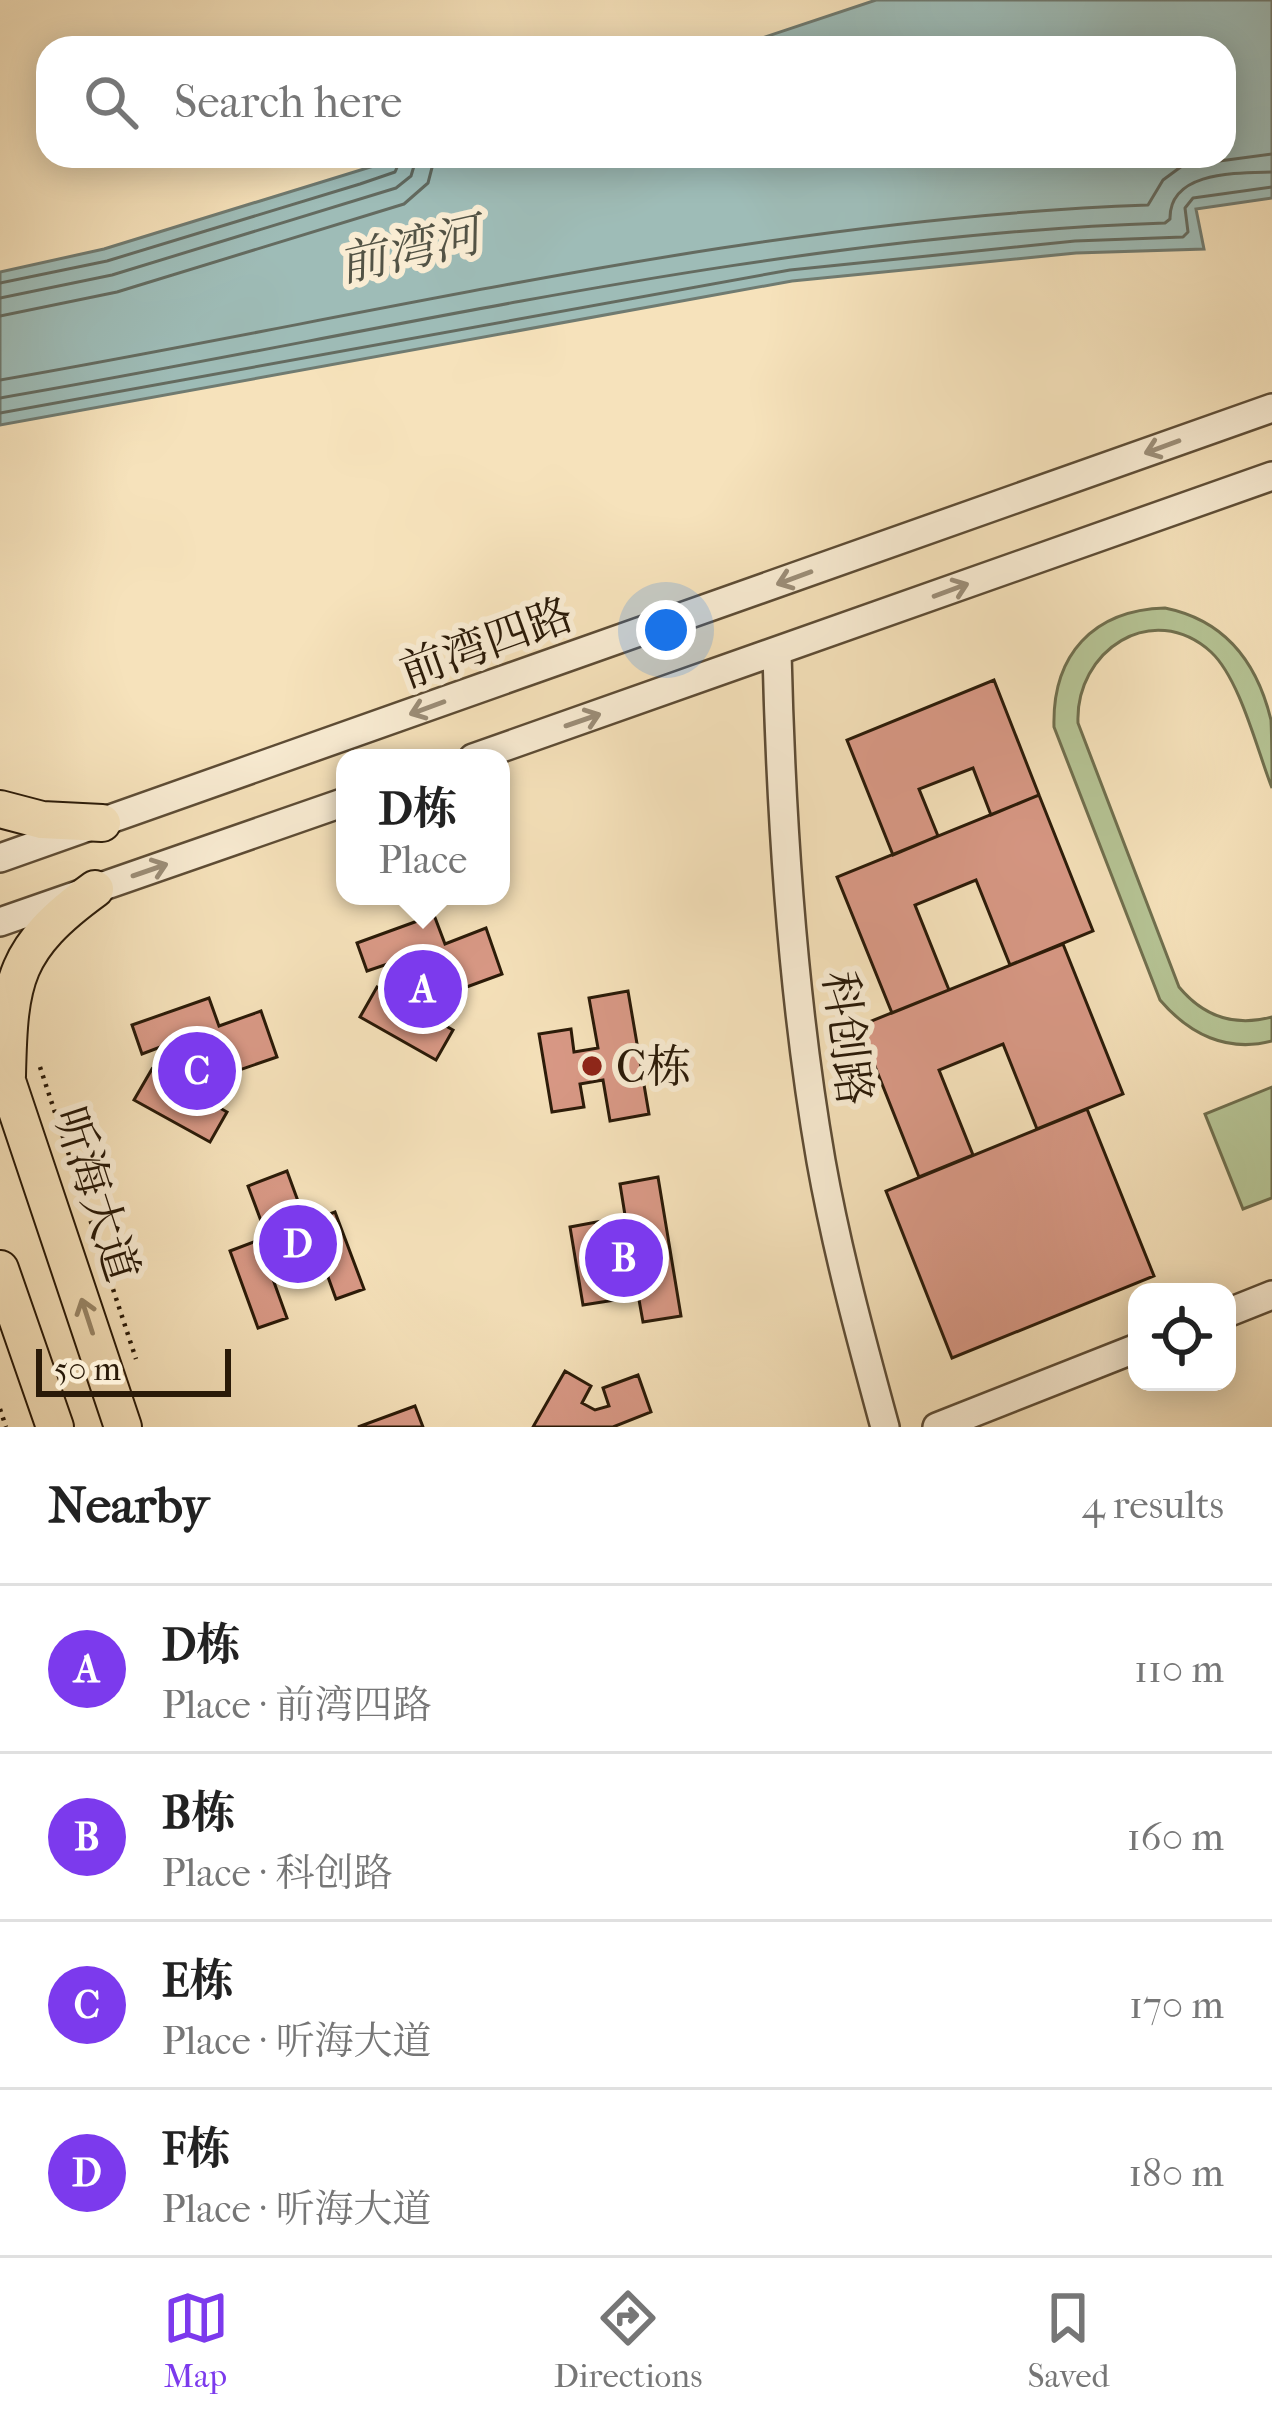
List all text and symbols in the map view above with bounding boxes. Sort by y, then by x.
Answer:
search box [36,36,1236,168]
icon: search [78,69,144,135]
text: Search here [174,76,402,129]
water label: 前湾河 [333,205,493,293]
one-way arrow [1144,438,1181,459]
one-way arrow [776,568,813,590]
one-way arrow [932,578,969,599]
street label: 前湾四路 [393,588,580,699]
your location [636,600,696,660]
one-way arrow [409,699,446,720]
one-way arrow [564,708,601,729]
popup [336,749,510,905]
text: D栋 [379,783,458,836]
text: Place [379,837,467,883]
one-way arrow [131,858,168,879]
pin: A [384,944,462,1034]
street label: 科创路 [812,968,881,1108]
pin: C [158,1026,236,1116]
place label: C栋 [616,1041,691,1094]
marker: C栋 [579,1053,605,1079]
street label: 听海大道 [43,1101,149,1288]
pin: D [259,1199,337,1289]
pin: B [585,1213,663,1303]
map controls [1128,1283,1236,1391]
button: locate [1128,1283,1236,1391]
one-way arrow [74,1298,96,1336]
scale bar [36,1343,231,1396]
text: 50 m [54,1350,121,1389]
text: Nearby [48,1475,209,1535]
text: 4 results [1082,1482,1224,1528]
text: D栋 [162,1619,241,1672]
text: A [74,1646,100,1692]
text: 110 m [1134,1646,1224,1692]
text: Place · 前湾四路 [162,1682,431,1728]
text: B栋 [162,1787,236,1840]
text: B [74,1814,100,1860]
text: 160 m [1127,1814,1224,1860]
text: Place · 科创路 [162,1850,392,1896]
text: E栋 [162,1955,234,2008]
text: C [74,1982,100,2028]
text: 170 m [1129,1982,1224,2028]
text: Place · 听海大道 [162,2018,431,2064]
text: F栋 [162,2123,231,2176]
text: D [72,2150,102,2196]
text: 180 m [1128,2150,1224,2196]
text: Place · 听海大道 [162,2186,431,2232]
tab: Map [163,2285,229,2396]
tab: Directions [554,2285,702,2396]
tab: Saved [1028,2285,1109,2396]

